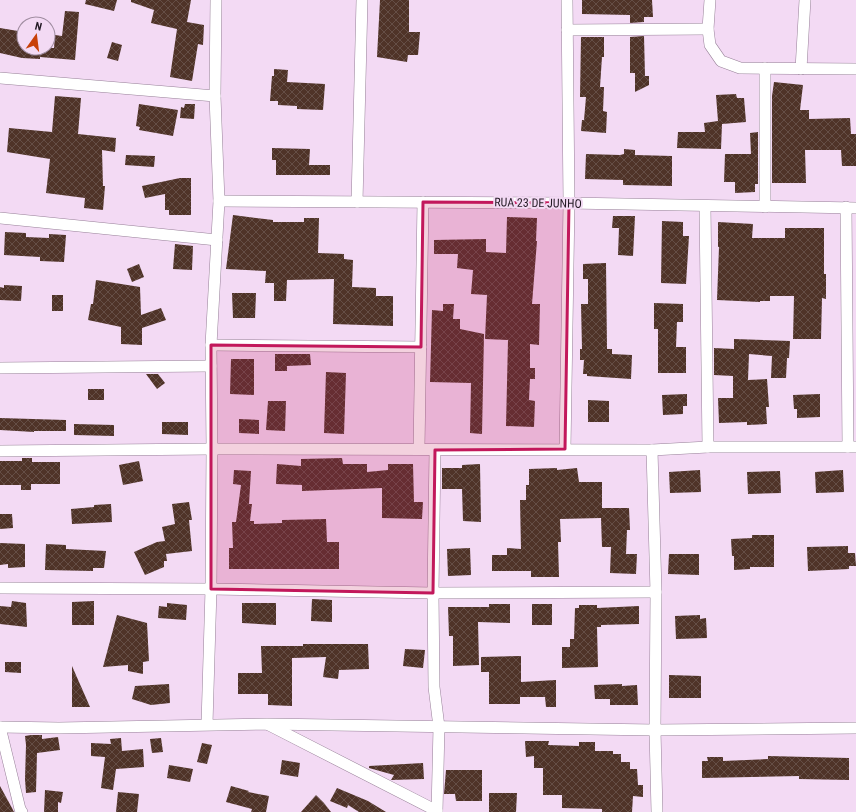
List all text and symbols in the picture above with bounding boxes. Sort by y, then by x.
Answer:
north arrow [16,16,56,56]
text: N [33,20,43,34]
street label: RUA 23 DE JUNHO [494,195,582,211]

